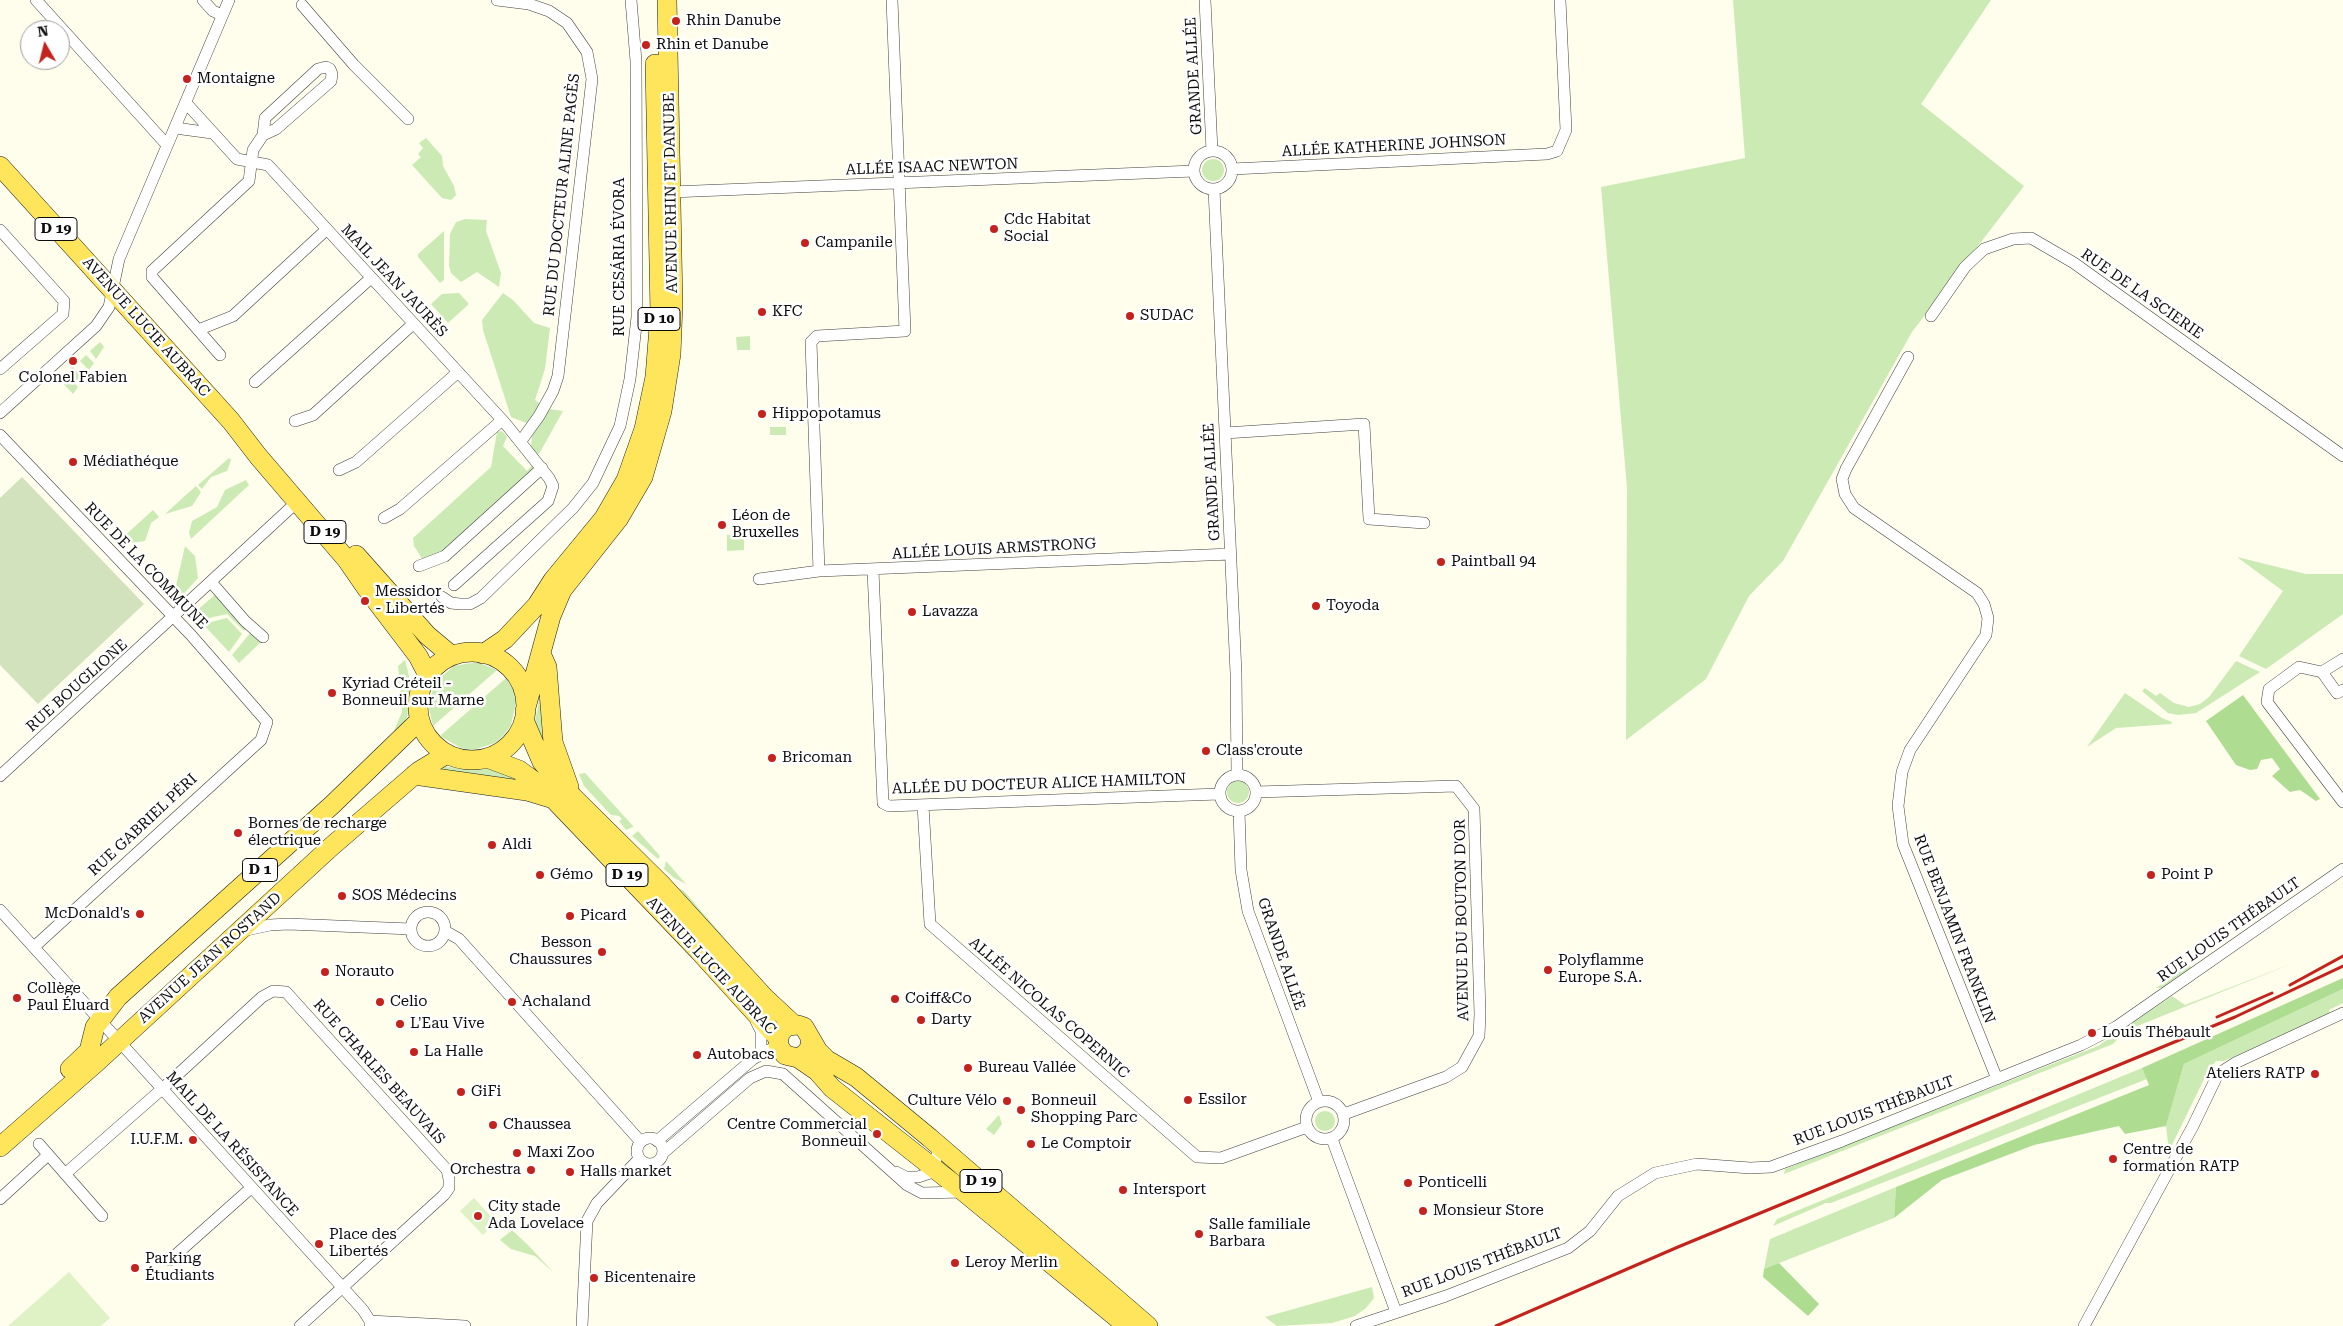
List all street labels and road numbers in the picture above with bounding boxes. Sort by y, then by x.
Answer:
street label: GRANDE ALLÉE [1182,17,1206,135]
street label: RUE DU DOCTEUR ALINE PAGÈS [540,73,584,317]
street label: AVENUE RHIN ET DANUBE [660,93,682,293]
street label: ALLÉE KATHERINE JOHNSON [1281,131,1507,161]
street label: ALLÉE ISAAC NEWTON [845,155,1019,179]
street label: RUE CESÁRIA ÉVORA [611,178,629,336]
road number: D 19 [35,218,77,240]
street label: MAIL JEAN JAURÈS [337,221,451,341]
street label: RUE DE LA SCIERIE [2077,245,2207,343]
street label: AVENUE LUCIE AUBRAC [79,253,213,401]
road number: D 10 [638,308,680,330]
street label: GRANDE ALLÉE [1200,423,1224,541]
street label: RUE DE LA COMMUNE [81,499,211,633]
road number: D 19 [304,520,346,544]
street label: ALLÉE LOUIS ARMSTRONG [892,535,1096,563]
street label: RUE BOUGLIONE [23,636,131,736]
street label: RUE GABRIEL PÉRI [85,770,201,880]
street label: ALLÉE DU DOCTEUR ALICE HAMILTON [892,770,1186,798]
street label: AVENUE DU BOUTON D'OR [1451,819,1473,1021]
street label: RUE BENJAMIN FRANKLIN [1910,832,1998,1026]
road number: D 1 [242,858,278,882]
road number: D 19 [606,864,648,886]
street label: RUE LOUIS THÉBAULT [2154,874,2304,986]
street label: AVENUE JEAN ROSTAND [135,889,285,1027]
street label: AVENUE LUCIE AUBRAC [642,893,780,1039]
street label: GRANDE ALLÉE [1253,895,1309,1013]
street label: ALLÉE NICOLAS COPERNIC [965,934,1133,1082]
street label: RUE CHARLES BEAUVAIS [309,996,449,1148]
street label: MAIL DE LA RÉSISTANCE [162,1068,302,1220]
street label: RUE LOUIS THÉBAULT [1791,1072,1957,1150]
road number: D 19 [960,1170,1002,1192]
street label: RUE LOUIS THÉBAULT [1399,1224,1565,1302]

